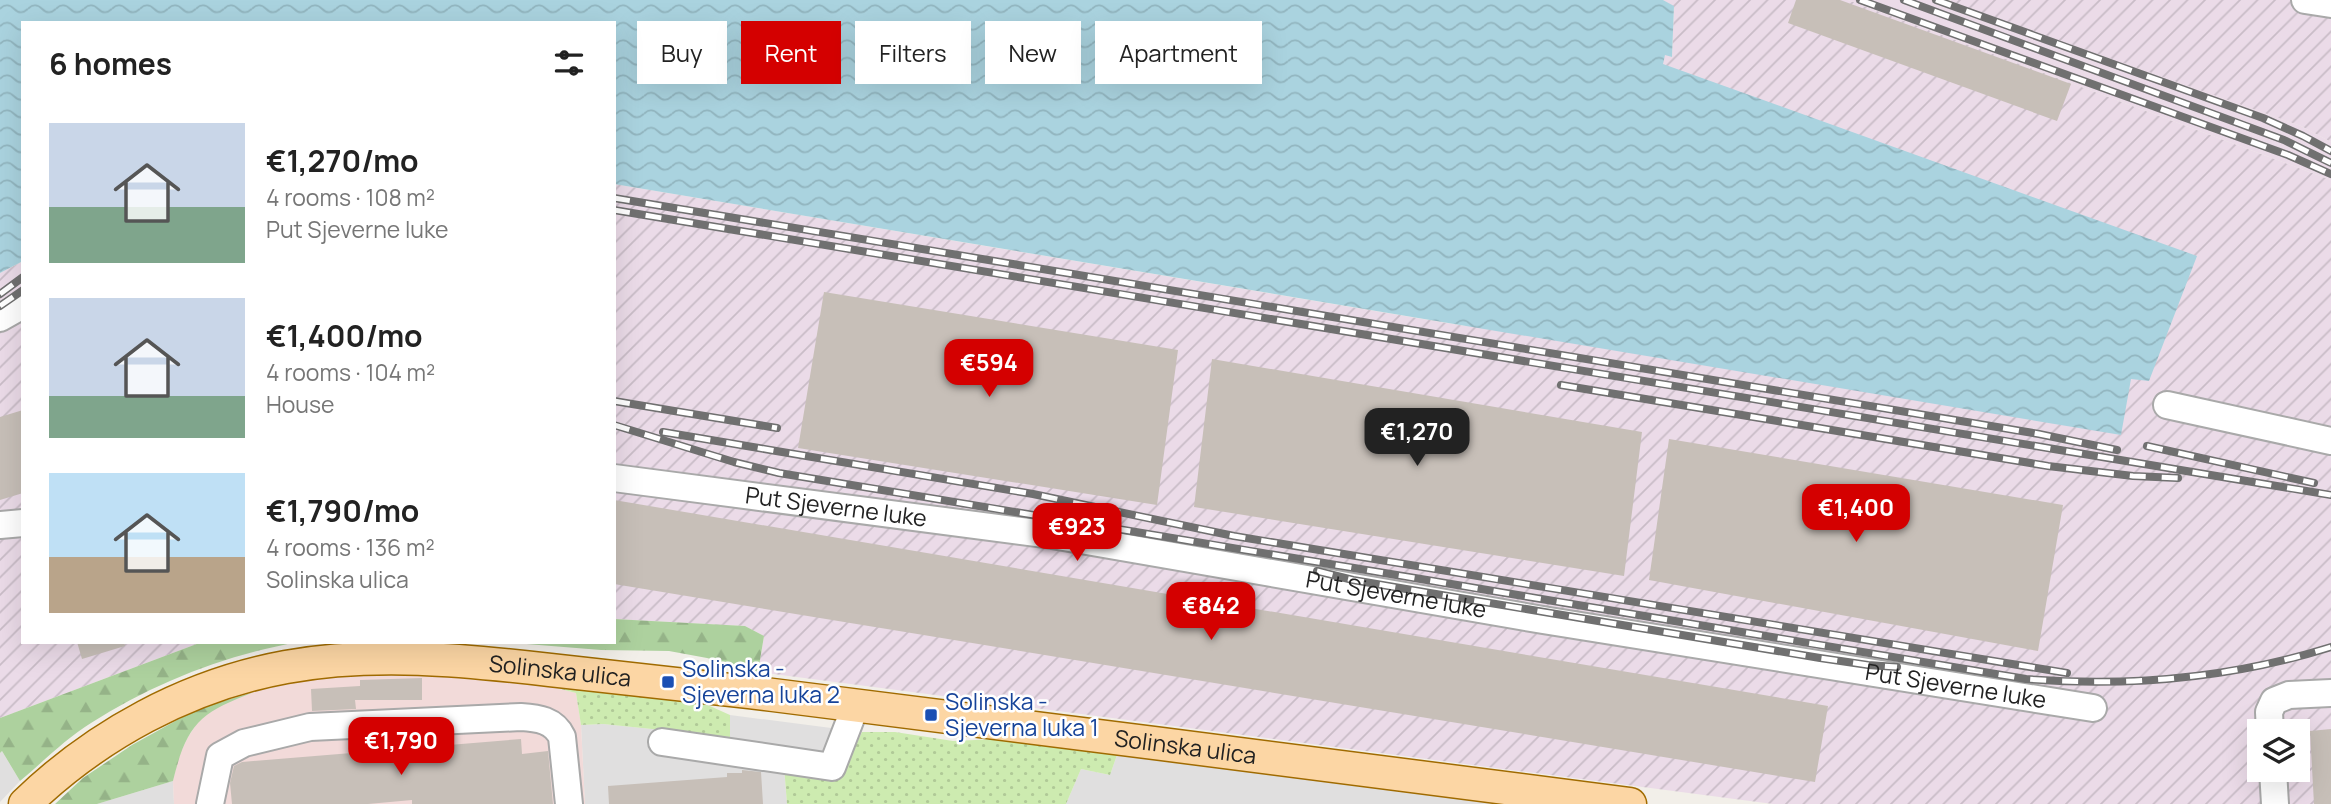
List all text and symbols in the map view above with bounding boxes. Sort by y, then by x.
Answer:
chip: Buy [637,21,727,84]
chip: Rent [741,21,841,84]
chip: Filters [855,21,971,84]
chip: New [985,21,1081,84]
chip: Apartment [1095,21,1262,84]
text: 6 homes [49,43,172,84]
icon: filters [550,44,588,82]
text: €1,270/mo [266,140,418,181]
icon: home [105,151,189,235]
text: 4 rooms · 108 m² [266,181,435,213]
text: Put Sjeverne luke [266,213,449,245]
text: €1,400/mo [266,315,423,356]
icon: home [105,326,189,410]
pin: €594 [948,340,1030,399]
text: €594 [960,346,1018,378]
text: 4 rooms · 104 m² [266,356,435,388]
text: House [266,388,335,420]
pin: €1,270 [1360,408,1474,468]
text: €1,270 [1381,415,1453,447]
street label: Put Sjeverne luke [744,478,929,534]
pin: €1,400 [1799,484,1913,544]
text: €1,790/mo [266,490,419,531]
text: €1,400 [1818,491,1894,523]
icon: home [105,501,189,585]
pin: €923 [1036,504,1118,563]
text: €923 [1048,510,1106,542]
text: 4 rooms · 136 m² [266,531,435,563]
street label: Put Sjeverne luke [1304,562,1489,625]
text: Solinska ulica [266,563,409,595]
pin: €842 [1170,582,1252,642]
text: €842 [1182,589,1240,621]
street label: Solinska ulica [487,647,633,694]
place label: Solinska - Sjeverna luka 2 [682,652,840,710]
street label: Put Sjeverne luke [1863,655,2049,715]
marker: Solinska - Sjeverna luka 2 [660,674,676,690]
place label: Solinska - Sjeverna luka 1 [945,685,1099,743]
marker: Solinska - Sjeverna luka 1 [923,707,939,723]
pin: €1,790 [344,718,458,777]
map controls [2247,719,2310,782]
button: layers [2247,719,2310,782]
street label: Solinska ulica [1113,721,1258,771]
text: €1,790 [364,724,438,756]

